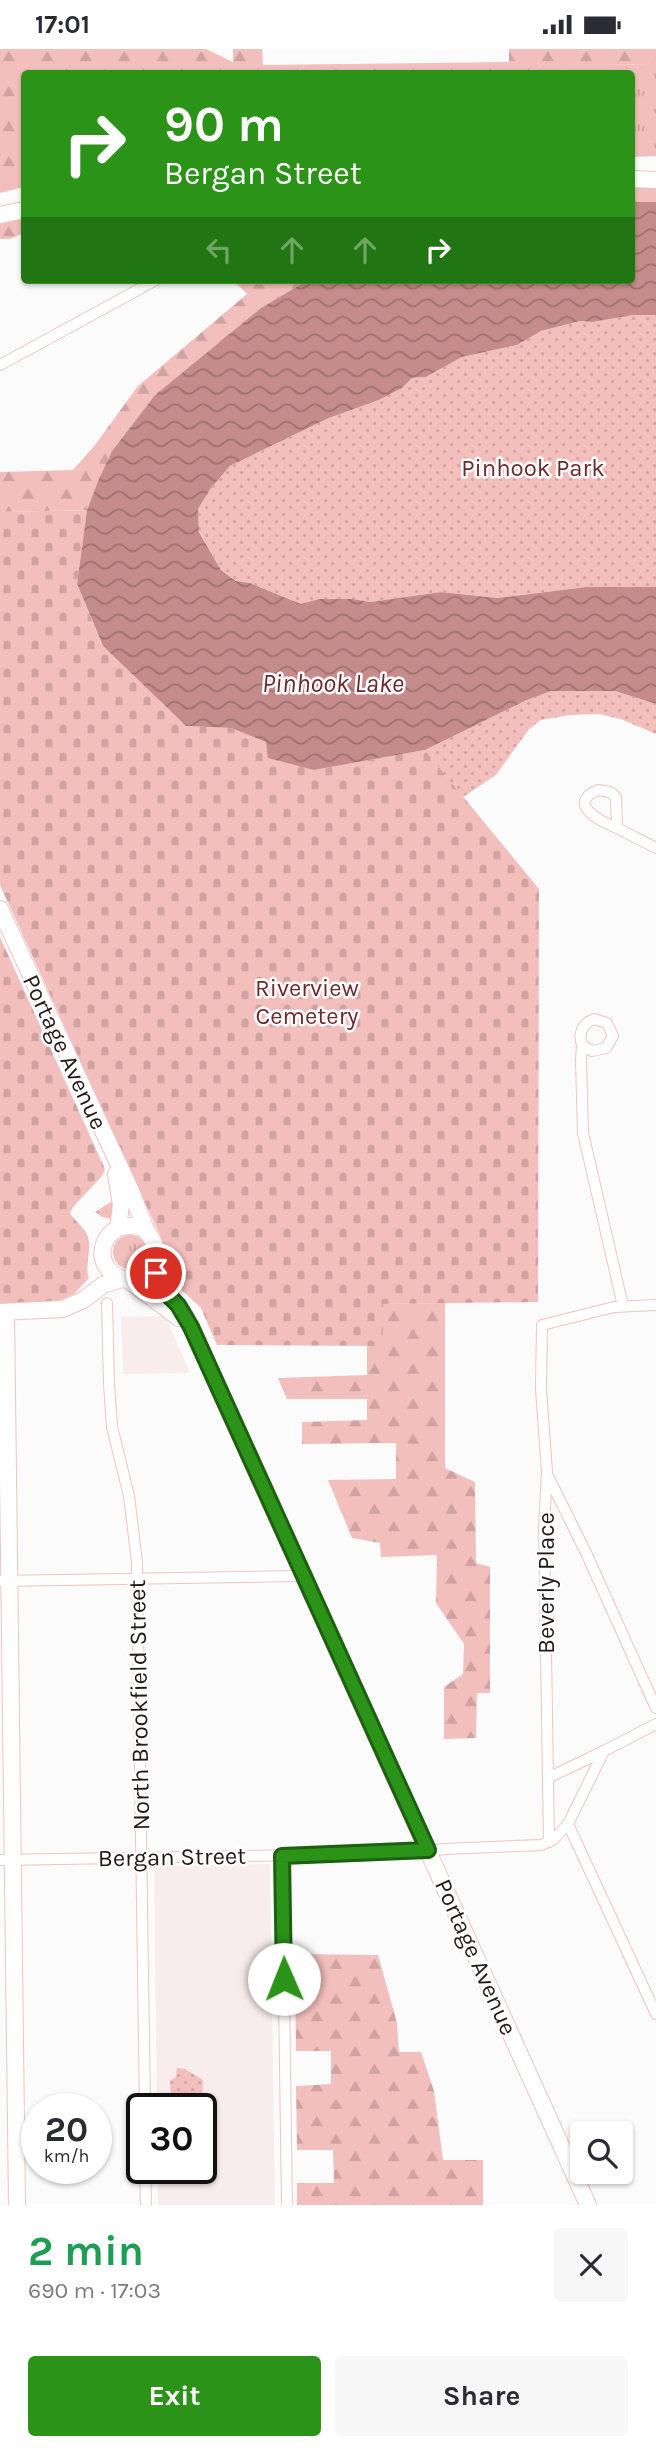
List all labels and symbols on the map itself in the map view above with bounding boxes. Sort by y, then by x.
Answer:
park label: Pinhook Park [461,454,605,482]
water label: Pinhook Lake [262,668,404,699]
street label: Portage Avenue [17,970,113,1134]
park label: Riverview Cemetery [255,974,359,1030]
pin [126,1243,186,1303]
street label: Beverly Place [532,1512,560,1654]
street label: North Brookfield Street [123,1579,155,1831]
street label: Bergan Street [98,1842,246,1872]
street label: Portage Avenue [429,1875,523,2039]
position arrow [247,1942,321,2016]
speed limit sign: 30 [126,2093,217,2184]

